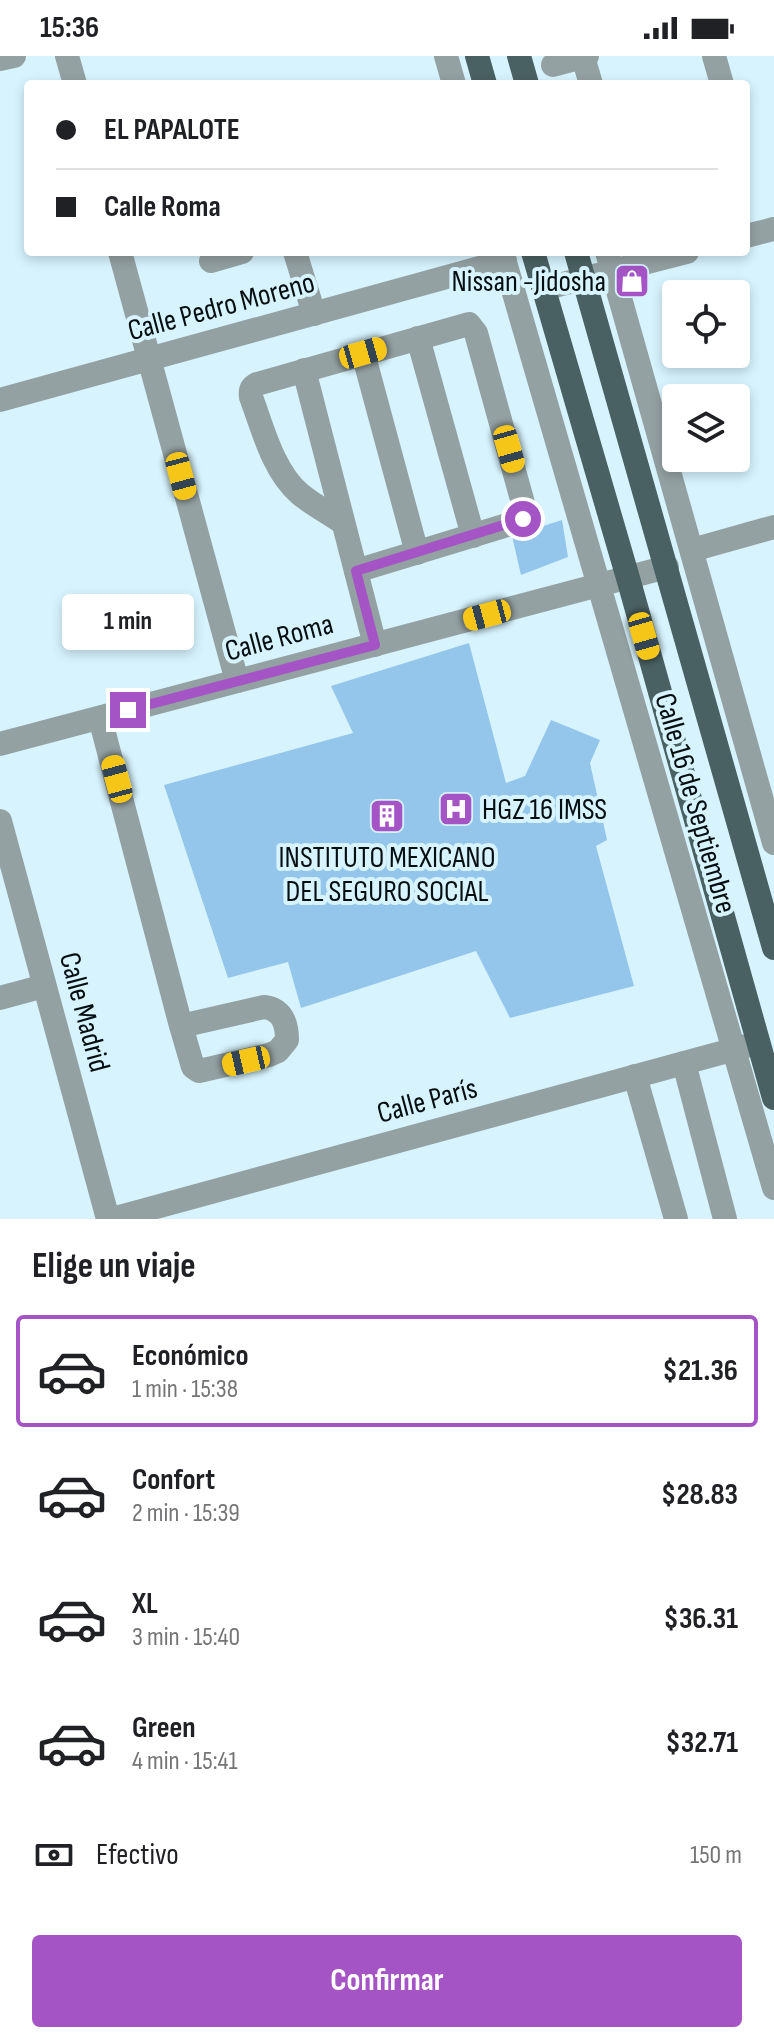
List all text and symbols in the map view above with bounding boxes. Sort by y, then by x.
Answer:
text: 15:36 [40,10,99,46]
text: EL PAPALOTE [104,112,240,148]
text: Calle Roma [104,189,221,225]
shop icon: Nissan -Jidosha [613,262,651,300]
place label: Nissan -Jidosha [452,264,606,300]
street label: Calle Pedro Moreno [124,265,319,349]
map controls [662,280,750,472]
button: locate [662,280,750,368]
car [337,335,389,371]
button: layers [662,384,750,472]
car [491,423,527,475]
car [163,450,199,502]
route start [505,501,541,537]
callout: 1 min [62,594,194,650]
car [461,597,513,633]
text: 1 min [104,606,152,637]
street label: Calle Roma [221,606,337,670]
car [626,610,662,662]
street label: Calle 16 de Septiembre [646,689,744,918]
route end [110,692,146,728]
car [99,753,135,805]
hospital icon: HGZ 16 IMSS [437,790,475,828]
place label: HGZ 16 IMSS [482,792,607,828]
building icon: INSTITUTO MEXICANO DEL SEGURO SOCIAL [368,797,406,835]
place label: INSTITUTO MEXICANO DEL SEGURO SOCIAL [279,840,495,910]
street label: Calle Madrid [51,949,117,1076]
car [220,1044,272,1078]
street label: Calle París [373,1070,481,1132]
text: Elige un viaje [32,1245,196,1288]
icon: car [36,1335,108,1407]
text: Económico [132,1338,249,1374]
text: $21.36 [663,1353,738,1389]
text: 1 min · 15:38 [132,1374,238,1405]
icon: car [36,1459,108,1531]
text: Confort [132,1462,215,1498]
text: $28.83 [661,1477,738,1513]
text: 2 min · 15:39 [132,1498,240,1529]
icon: car [36,1583,108,1655]
text: XL [132,1586,158,1622]
text: $36.31 [664,1601,738,1637]
text: 3 min · 15:40 [132,1622,240,1653]
icon: car [36,1707,108,1779]
text: Green [132,1710,196,1746]
text: $32.71 [665,1725,738,1761]
text: 4 min · 15:41 [132,1746,238,1777]
icon: cash [32,1833,76,1877]
text: Efectivo [96,1837,179,1873]
text: 150 m [690,1840,742,1871]
button: Confirmar [32,1935,742,2027]

